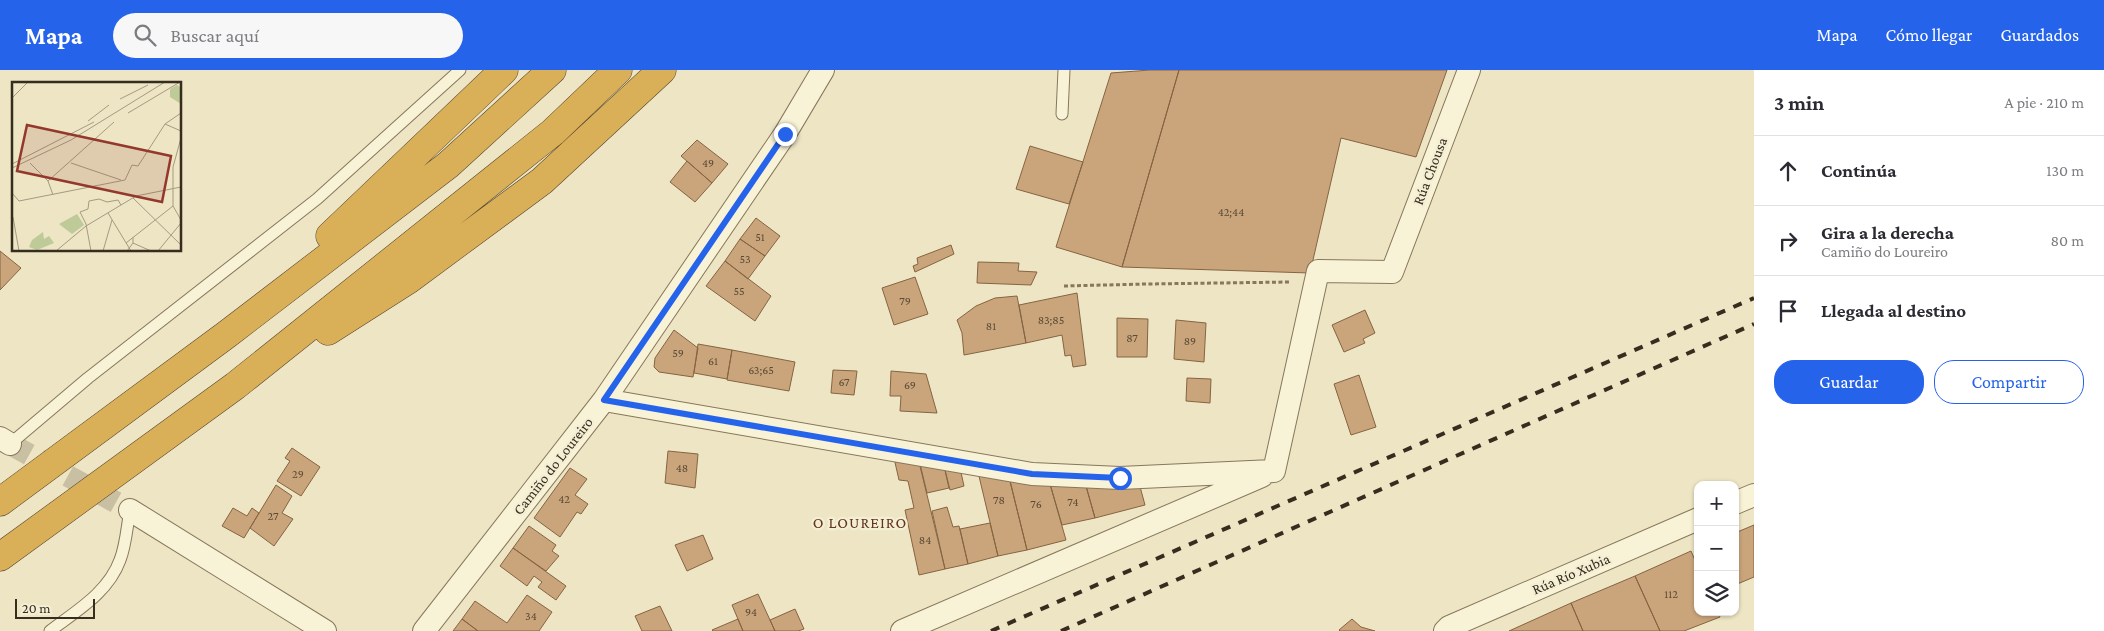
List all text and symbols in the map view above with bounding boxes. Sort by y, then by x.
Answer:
search box [113,13,463,58]
icon: search [131,21,159,49]
text: Mapa [25,22,83,49]
text: Buscar aquí [171,25,259,46]
text: Mapa [1816,25,1857,45]
text: Cómo llegar [1885,25,1972,45]
text: Guardados [2000,25,2079,45]
inset map [12,82,181,251]
text: 3 min [1774,91,1824,115]
text: A pie · 210 m [2005,94,2084,111]
route end [774,123,797,146]
street label: Rúa Chousa [1410,135,1450,207]
house number: 49 [702,156,714,170]
icon: ahead [1774,157,1802,185]
text: Continúa [1821,160,1897,181]
text: 130 m [2046,162,2084,179]
house number: 42;44 [1218,205,1244,219]
text: Gira a la derecha [1821,222,1954,243]
icon: right [1774,227,1802,255]
house number: 51 [755,230,765,244]
text: 80 m [2050,232,2084,249]
text: Camiño do Loureiro [1821,243,1948,260]
house number: 53 [739,252,751,266]
house number: 55 [733,284,745,298]
house number: 79 [899,294,911,308]
icon: arrive [1774,297,1802,325]
text: Llegada al destino [1821,300,1966,321]
house number: 83;85 [1038,313,1064,327]
house number: 81 [986,319,996,333]
house number: 87 [1126,331,1138,345]
house number: 89 [1184,334,1196,348]
house number: 59 [672,346,684,360]
house number: 61 [708,354,718,368]
button: Guardar [1774,360,1924,404]
button: Compartir [1934,360,2084,404]
house number: 63;65 [748,363,774,377]
house number: 67 [838,375,850,389]
house number: 69 [904,378,916,392]
street label: Camiño do Loureiro [510,414,596,518]
house number: 48 [676,461,688,475]
house number: 29 [292,467,304,481]
route start [1109,467,1132,490]
map controls [1694,481,1739,616]
button: + [1694,481,1739,526]
house number: 42 [558,492,570,506]
house number: 78 [993,493,1005,507]
house number: 74 [1067,495,1079,509]
house number: 76 [1030,497,1042,511]
house number: 27 [267,509,279,523]
district label: O LOUREIRO [813,514,907,531]
button: − [1694,526,1739,571]
house number: 84 [919,533,931,547]
street label: Rúa Río Xubia [1530,550,1612,598]
button: layers [1694,571,1739,616]
house number: 112 [1664,587,1678,601]
scale bar [15,596,95,619]
text: 20 m [22,600,50,616]
house number: 94 [745,605,757,619]
house number: 34 [525,609,537,623]

